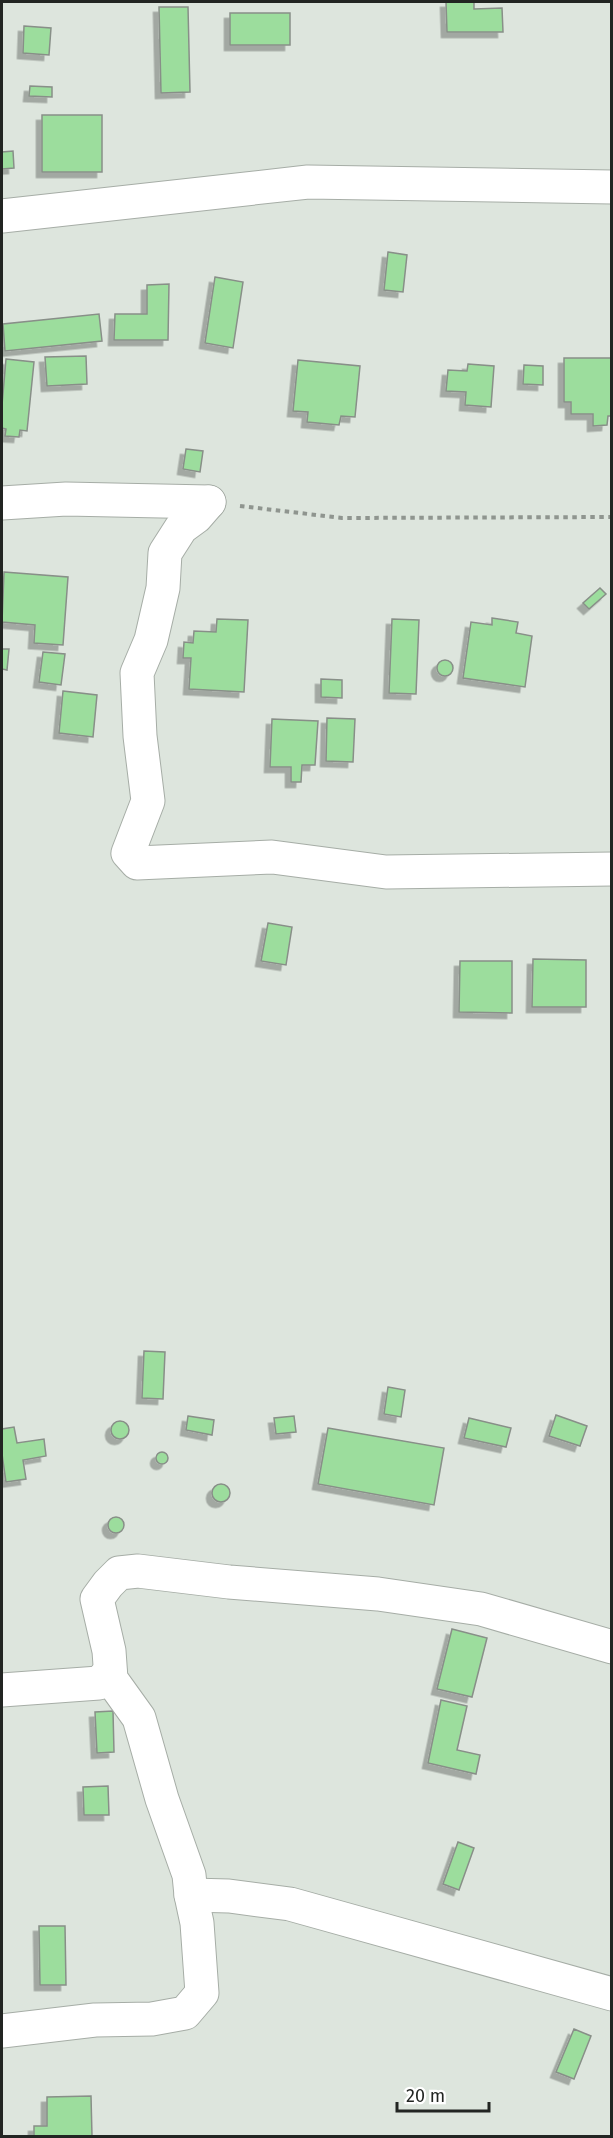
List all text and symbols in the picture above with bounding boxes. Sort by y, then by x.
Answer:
scale bar [397,2075,488,2113]
text: 20 m [406,2085,445,2107]

